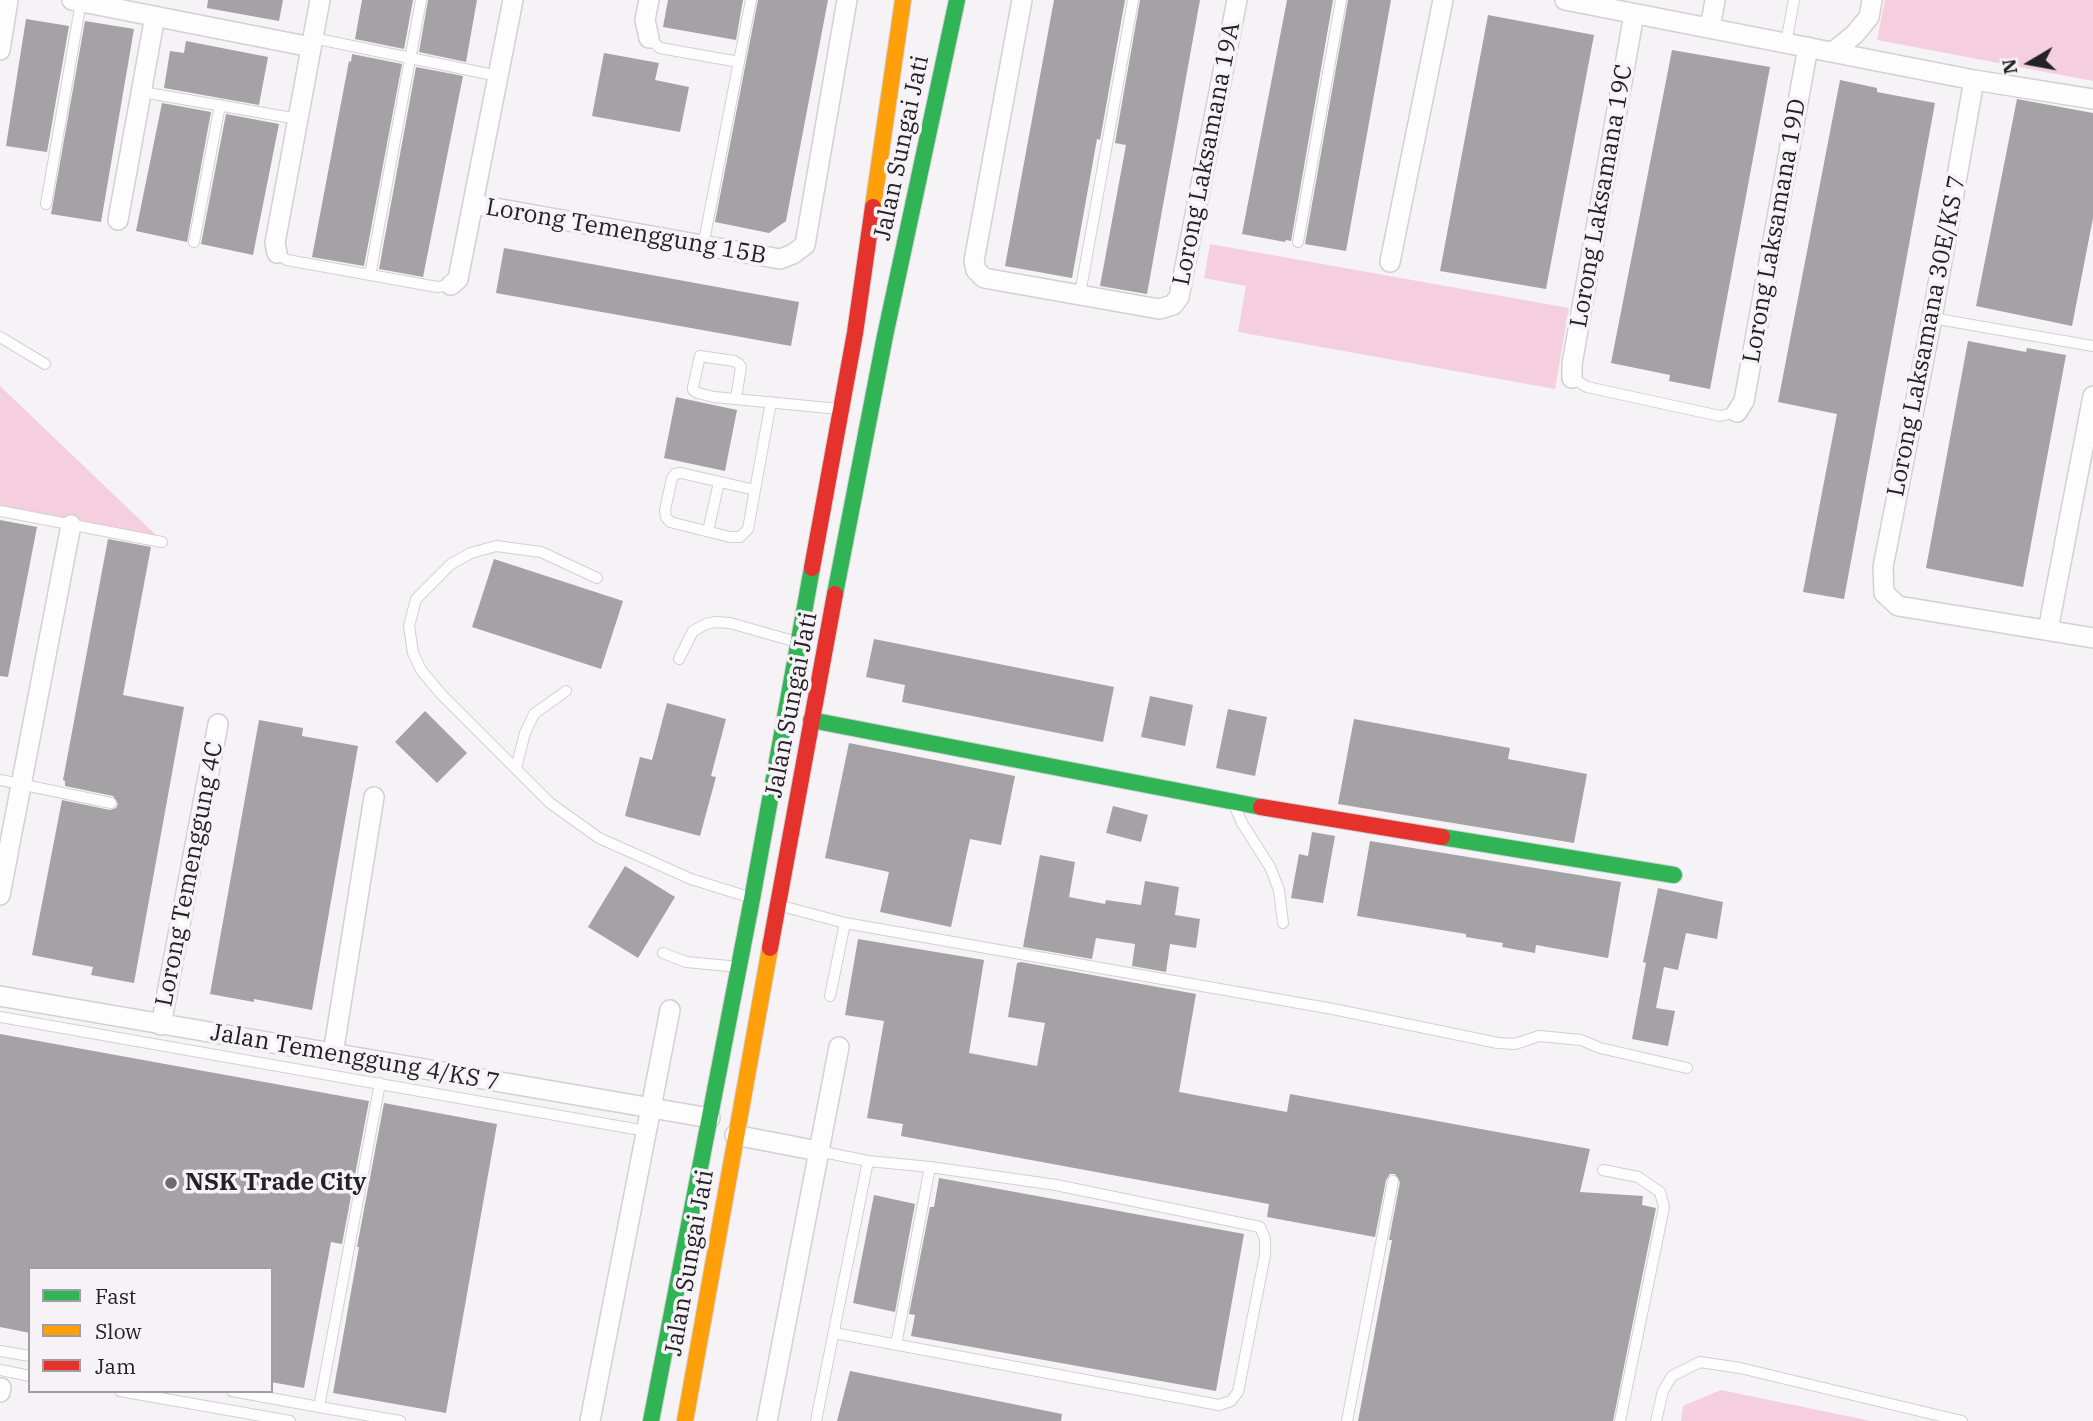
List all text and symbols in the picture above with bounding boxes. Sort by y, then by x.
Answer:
street label: Lorong Laksamana 19A [1167,20,1247,288]
north arrow [1995,28,2065,98]
street label: Jalan Sungai Jati [868,53,936,243]
text: N [1996,57,2022,76]
street label: Lorong Laksamana 19C [1565,62,1639,330]
street label: Lorong Laksamana 19D [1738,97,1812,365]
street label: Lorong Laksamana 30E/KS 7 [1882,173,1972,499]
street label: Lorong Temenggung 15B [484,193,768,271]
street label: Jalan Sungai Jati [760,610,824,800]
street label: Lorong Temenggung 4C [150,739,230,1009]
street label: Jalan Temenggung 4/KS 7 [208,1018,502,1098]
street label: Jalan Sungai Jati [659,1168,721,1358]
place label: NSK Trade City [185,1169,366,1197]
marker: NSK Trade City [163,1175,179,1191]
legend [28,1267,273,1393]
text: Fast [95,1282,136,1310]
text: Slow [95,1317,142,1345]
text: Jam [95,1352,136,1380]

